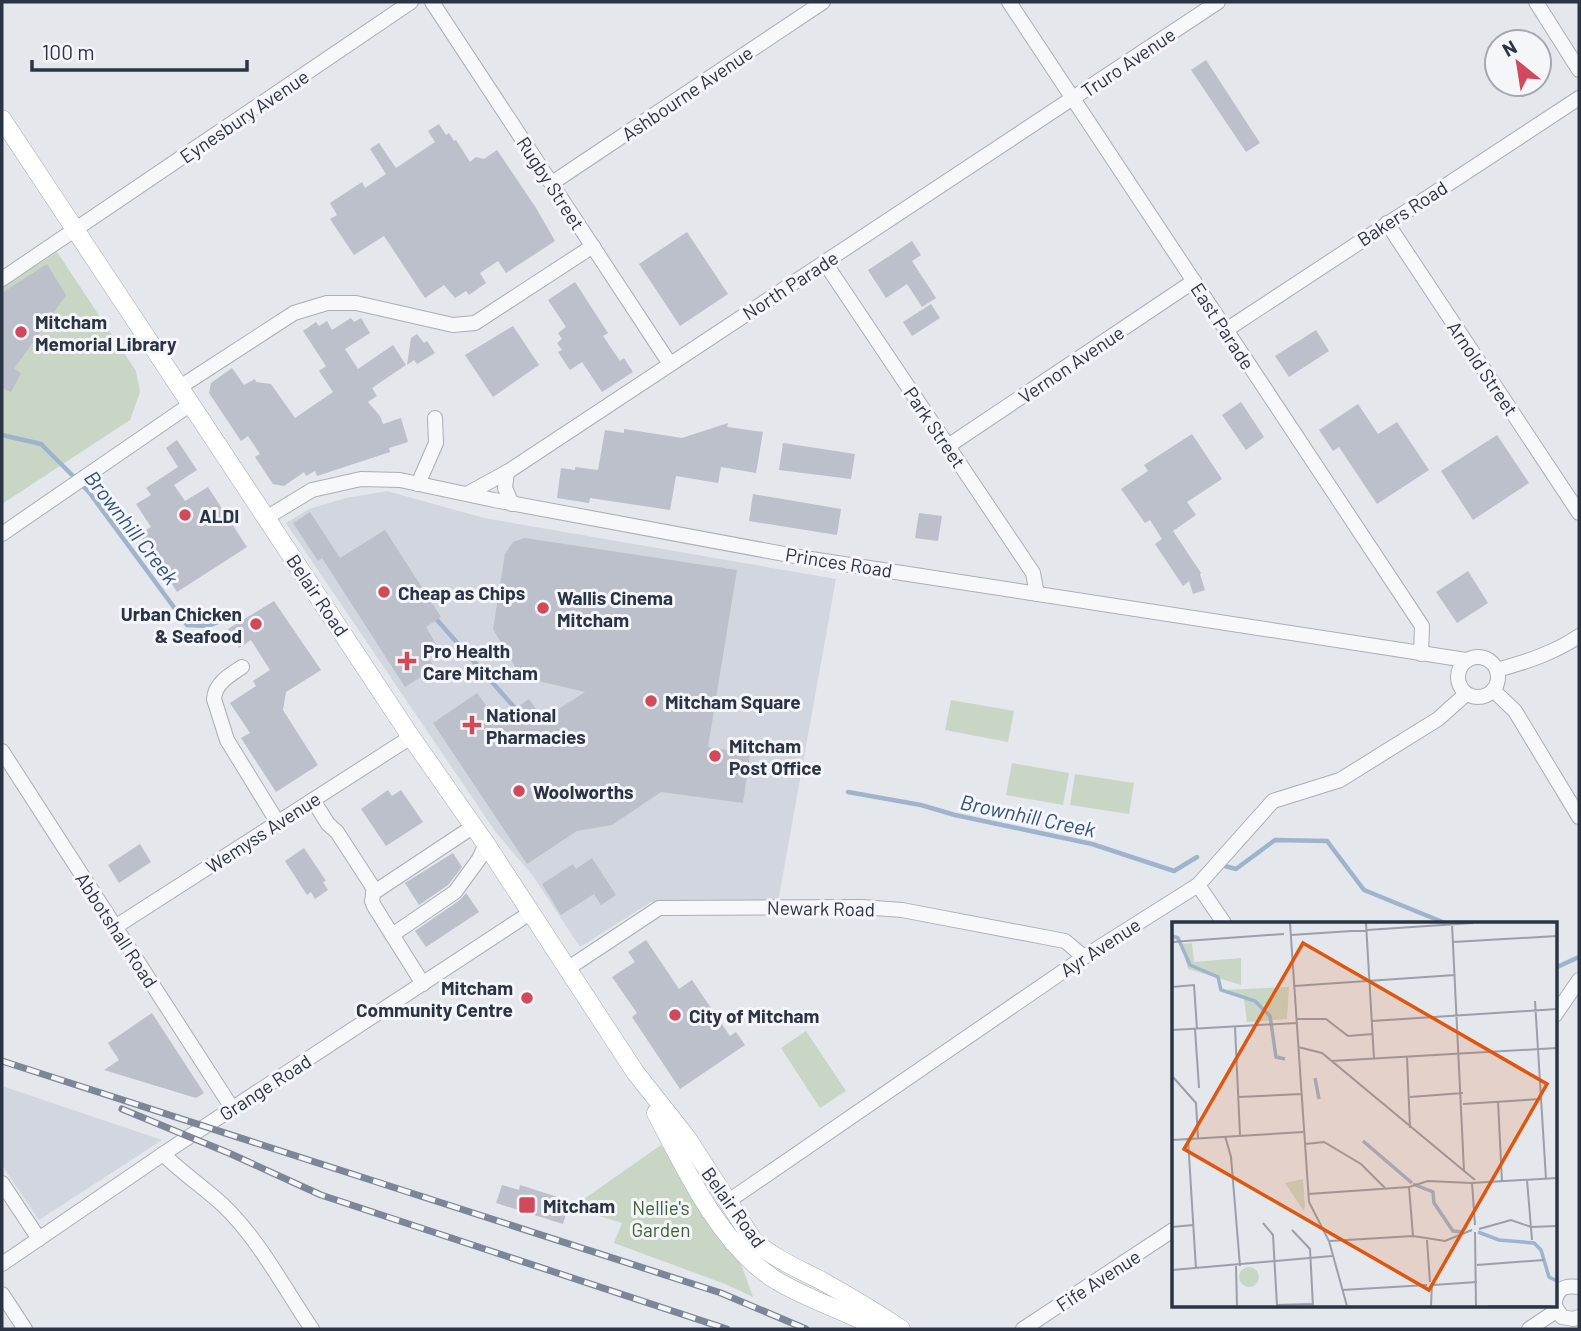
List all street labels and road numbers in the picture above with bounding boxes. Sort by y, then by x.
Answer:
street label: Truro Avenue [1077,22,1179,102]
street label: Ashbourne Avenue [617,41,757,145]
street label: Eynesbury Avenue [175,64,313,168]
street label: Rugby Street [512,132,590,234]
street label: Bakers Road [1353,175,1451,251]
street label: North Parade [738,246,842,324]
street label: East Parade [1186,278,1260,374]
street label: Arnold Street [1443,316,1523,420]
street label: Vernon Avenue [1014,320,1128,408]
street label: Park Street [899,382,971,472]
street label: Princes Road [784,542,894,582]
street label: Belair Road [282,550,354,640]
street label: Wemyss Avenue [201,786,325,878]
street label: Abbotshall Road [71,868,163,992]
street label: Newark Road [767,896,875,920]
street label: Ayr Avenue [1056,913,1144,981]
street label: Grange Road [215,1049,315,1125]
street label: Belair Road [697,1162,771,1252]
street label: Fife Avenue [1052,1244,1144,1316]

